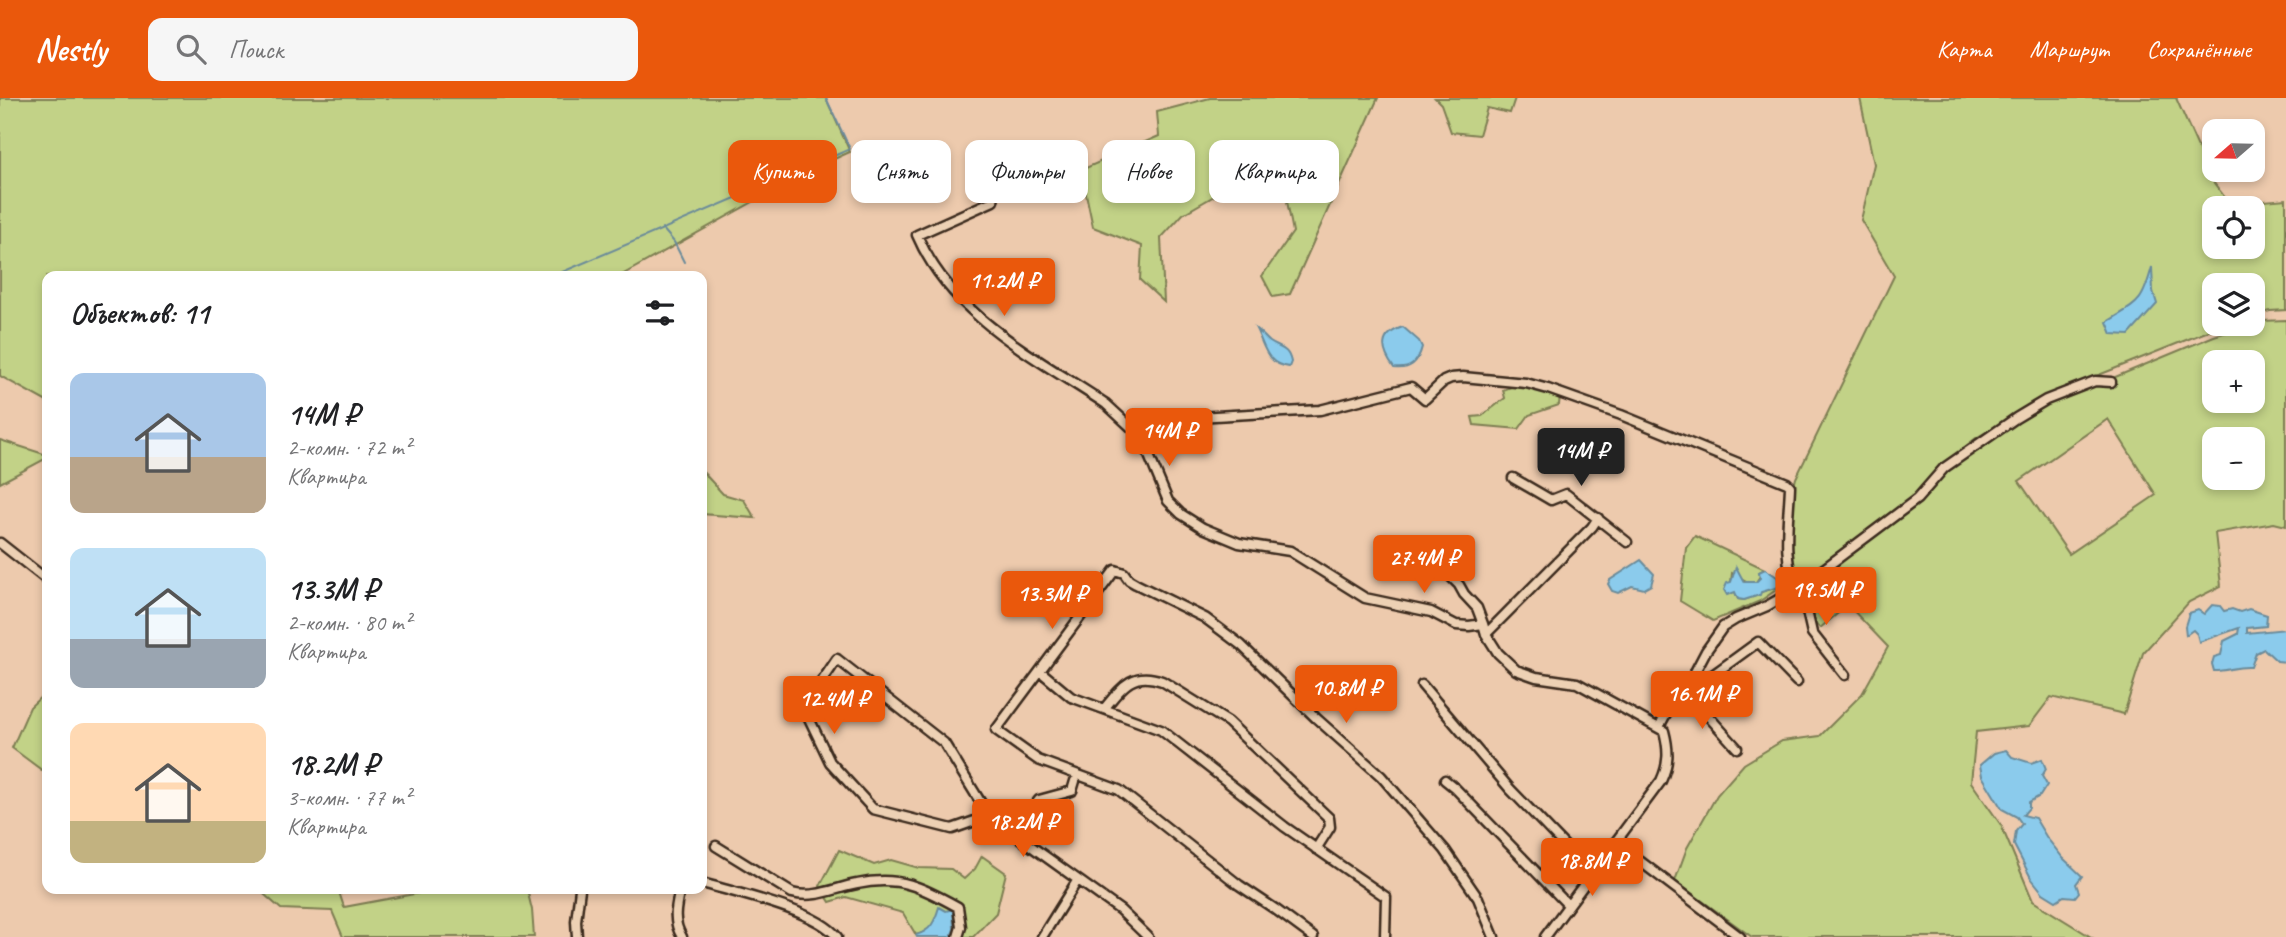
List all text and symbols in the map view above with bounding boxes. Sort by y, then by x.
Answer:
search box [148,18,638,81]
text: Nestly [35,28,106,70]
icon: search [172,30,210,68]
text: Поиск [228,33,283,66]
text: Карта [1937,34,1992,64]
text: Маршрут [2030,34,2109,64]
text: Сохранённые [2147,34,2251,64]
north arrow [2202,119,2264,182]
map controls [2202,119,2265,490]
chip: Купить [728,140,837,203]
chip: Снять [851,140,951,203]
chip: Фильтры [965,140,1088,203]
chip: Новое [1102,140,1195,203]
chip: Квартира [1209,140,1339,203]
button: locate [2202,196,2265,259]
pin: 11.2M ₽ [939,258,1069,318]
text: 11.2M ₽ [969,266,1039,295]
button: layers [2202,273,2265,336]
text: Объектов: 11 [70,294,209,332]
icon: filters [641,294,679,332]
button: + [2202,350,2265,413]
text: 14M ₽ [287,395,359,433]
icon: home [126,401,210,485]
pin: 14M ₽ [1120,408,1218,468]
text: 14M ₽ [1142,416,1196,445]
button: − [2202,427,2265,490]
pin: 14M ₽ [1532,428,1630,488]
text: 2-комн. · 72 m² [287,433,411,462]
text: 14M ₽ [1554,436,1608,465]
text: Квартира [287,462,365,491]
pin: 27.4M ₽ [1359,536,1489,595]
text: 27.4M ₽ [1389,543,1459,572]
pin: 19.5M ₽ [1761,568,1891,627]
text: 13.3M ₽ [287,570,378,608]
pin: 13.3M ₽ [987,572,1117,631]
text: 19.5M ₽ [1791,575,1861,604]
icon: home [126,576,210,660]
text: 13.3M ₽ [1017,579,1087,608]
text: 2-комн. · 80 m² [287,608,411,637]
text: Квартира [287,637,365,666]
pin: 10.8M ₽ [1281,666,1411,725]
pin: 16.1M ₽ [1637,672,1767,731]
text: 10.8M ₽ [1311,673,1381,702]
pin: 12.4M ₽ [769,676,899,736]
text: 16.1M ₽ [1667,679,1737,708]
text: 12.4M ₽ [799,684,869,713]
text: 18.2M ₽ [287,745,378,783]
icon: home [126,751,210,835]
text: 3-комн. · 77 m² [287,783,411,812]
pin: 18.2M ₽ [958,800,1088,859]
text: 18.2M ₽ [988,807,1058,836]
text: Квартира [287,812,365,841]
pin: 18.8M ₽ [1527,838,1657,898]
text: 18.8M ₽ [1557,846,1627,875]

